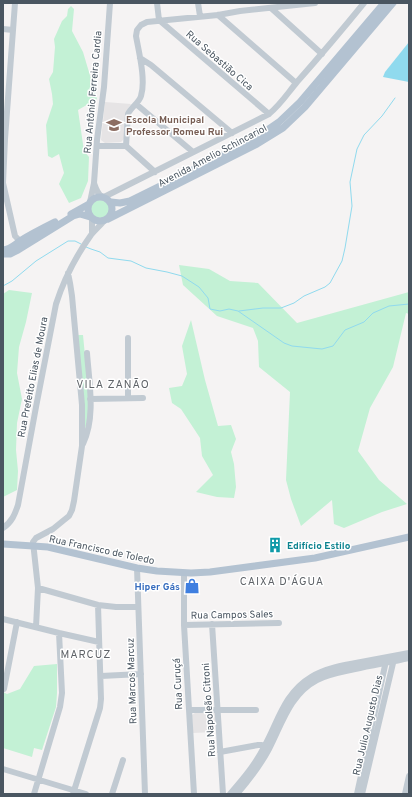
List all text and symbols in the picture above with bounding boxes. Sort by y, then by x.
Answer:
street label: Rua Sebastião Cica [183,28,255,94]
street label: Rua Antônio Ferreira Cardia [82,30,105,154]
place label: Escola Municipal Professor Romeu Rui [126,114,223,139]
school or university icon: Escola Municipal Professor Romeu Rui [105,116,123,134]
street label: Avenida Amelio Schincariol [156,122,269,191]
street label: Rua Prefeito Elias de Moura [15,316,52,439]
district label: VILA ZANÃO [76,378,150,392]
street label: Rua Francisco de Toledo [48,533,156,568]
building icon: Edifício Estilo [266,536,284,554]
place label: Edifício Estilo [287,540,351,553]
district label: CAIXA D'ÁGUA [240,574,324,589]
shop icon: Hiper Gás [183,577,201,595]
place label: Hiper Gás [135,581,180,594]
street label: Rua Campos Sales [191,608,274,623]
street label: Rua Marcos Marcuz [124,637,141,724]
district label: MARCUZ [61,648,111,662]
street label: Rua Curuçá [171,658,186,710]
street label: Rua Napoleão Citroni [200,662,219,757]
street label: Rua Julio Augusto Dias [351,674,386,777]

